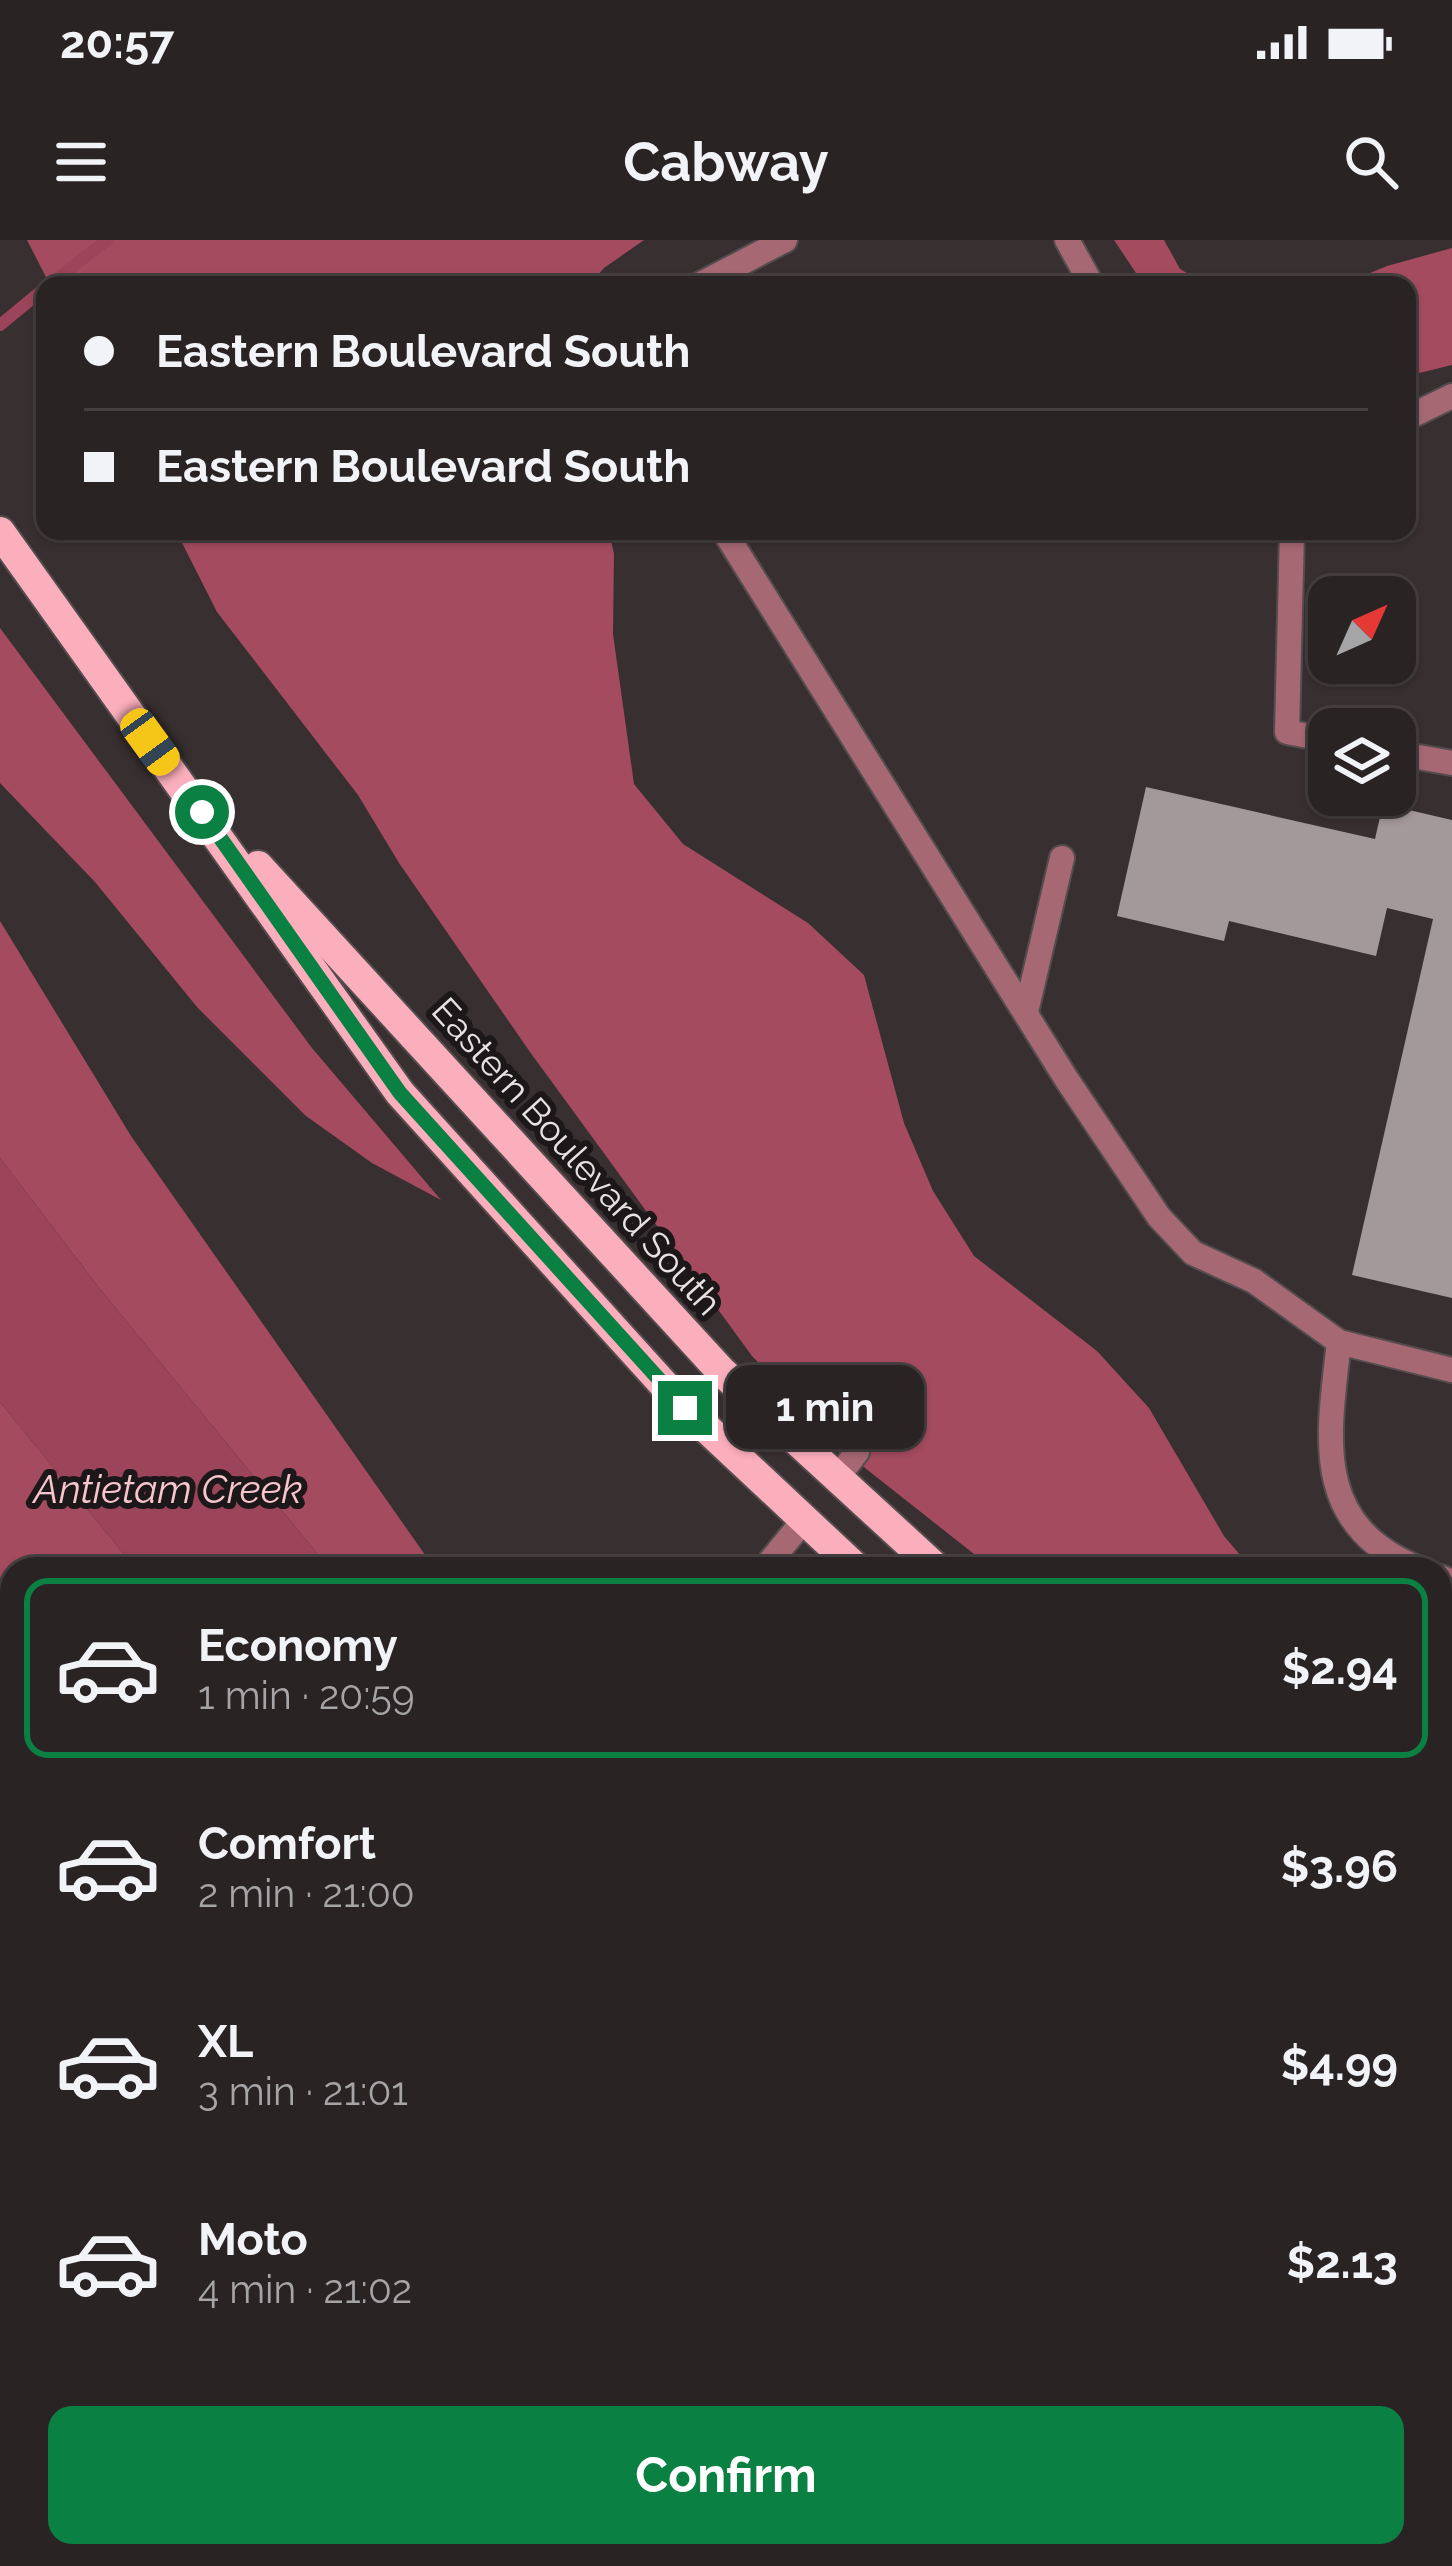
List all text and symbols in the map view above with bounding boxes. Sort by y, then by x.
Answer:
text: 20:57 [60,16,174,69]
icon: menu [48,129,114,195]
icon: search [1338,129,1404,195]
text: Cabway [623,130,829,194]
text: Eastern Boulevard South [156,325,691,378]
text: Eastern Boulevard South [156,440,691,493]
north arrow [1308,576,1416,684]
map controls [1308,576,1416,816]
car [114,702,186,782]
button: layers [1308,708,1416,816]
route start [175,785,229,839]
street label: Eastern Boulevard South [424,989,730,1323]
callout: 1 min [727,1366,925,1450]
route end [658,1381,712,1435]
text: 1 min [776,1384,874,1430]
water label: Antietam Creek [32,1466,302,1512]
icon: car [54,1614,162,1722]
text: Economy [198,1619,398,1672]
text: $2.94 [1282,1642,1398,1695]
text: 1 min · 20:59 [198,1672,415,1718]
icon: car [54,1812,162,1920]
text: Comfort [198,1817,376,1870]
text: $3.96 [1281,1840,1398,1893]
text: 2 min · 21:00 [198,1870,415,1916]
icon: car [54,2010,162,2118]
text: XL [198,2015,253,2068]
text: $4.99 [1281,2038,1398,2091]
text: 3 min · 21:01 [198,2068,408,2114]
icon: car [54,2208,162,2316]
text: Moto [198,2213,308,2266]
text: $2.13 [1287,2236,1398,2289]
text: 4 min · 21:02 [198,2266,412,2312]
button: Confirm [48,2406,1404,2544]

